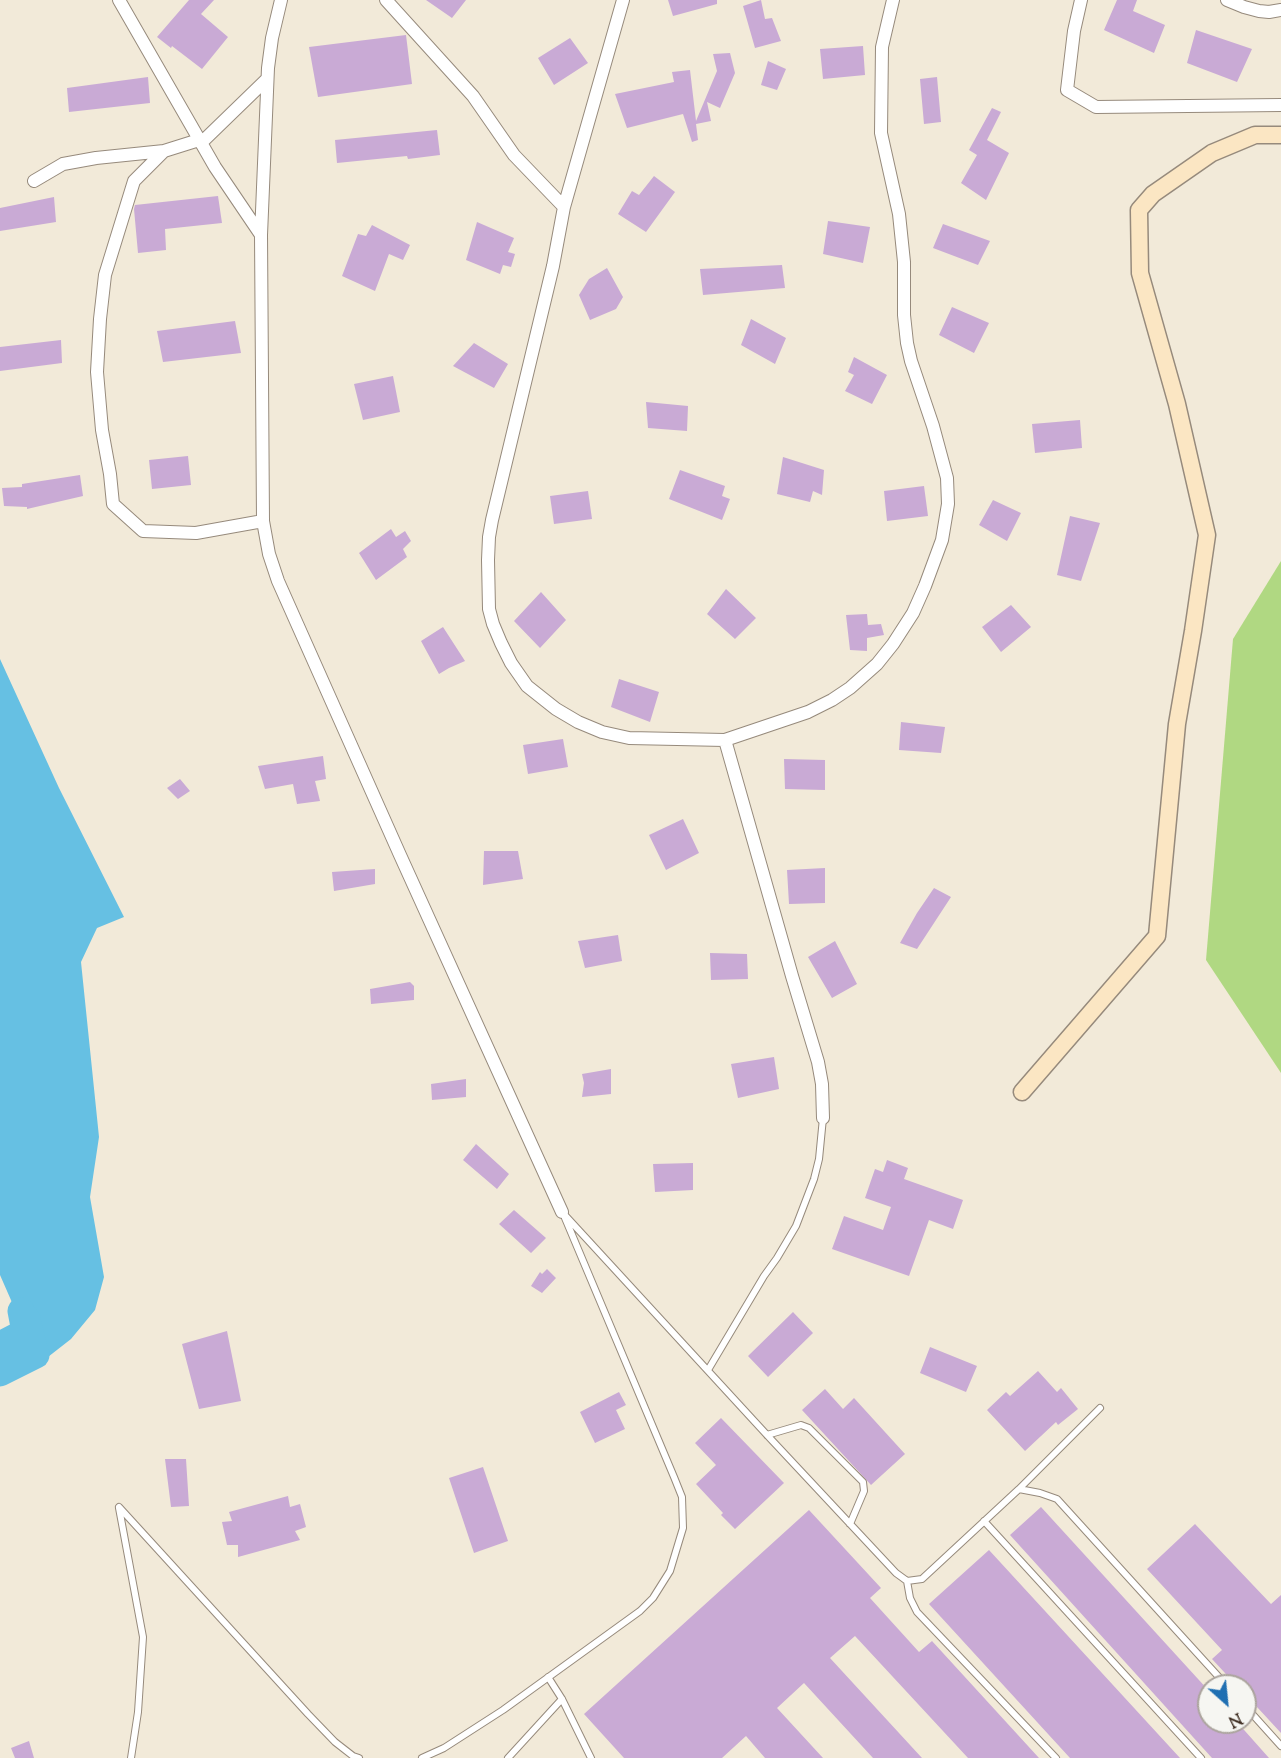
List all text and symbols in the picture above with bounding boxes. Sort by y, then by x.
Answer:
north arrow [1197,1674,1257,1734]
text: N [1224,1706,1245,1732]

